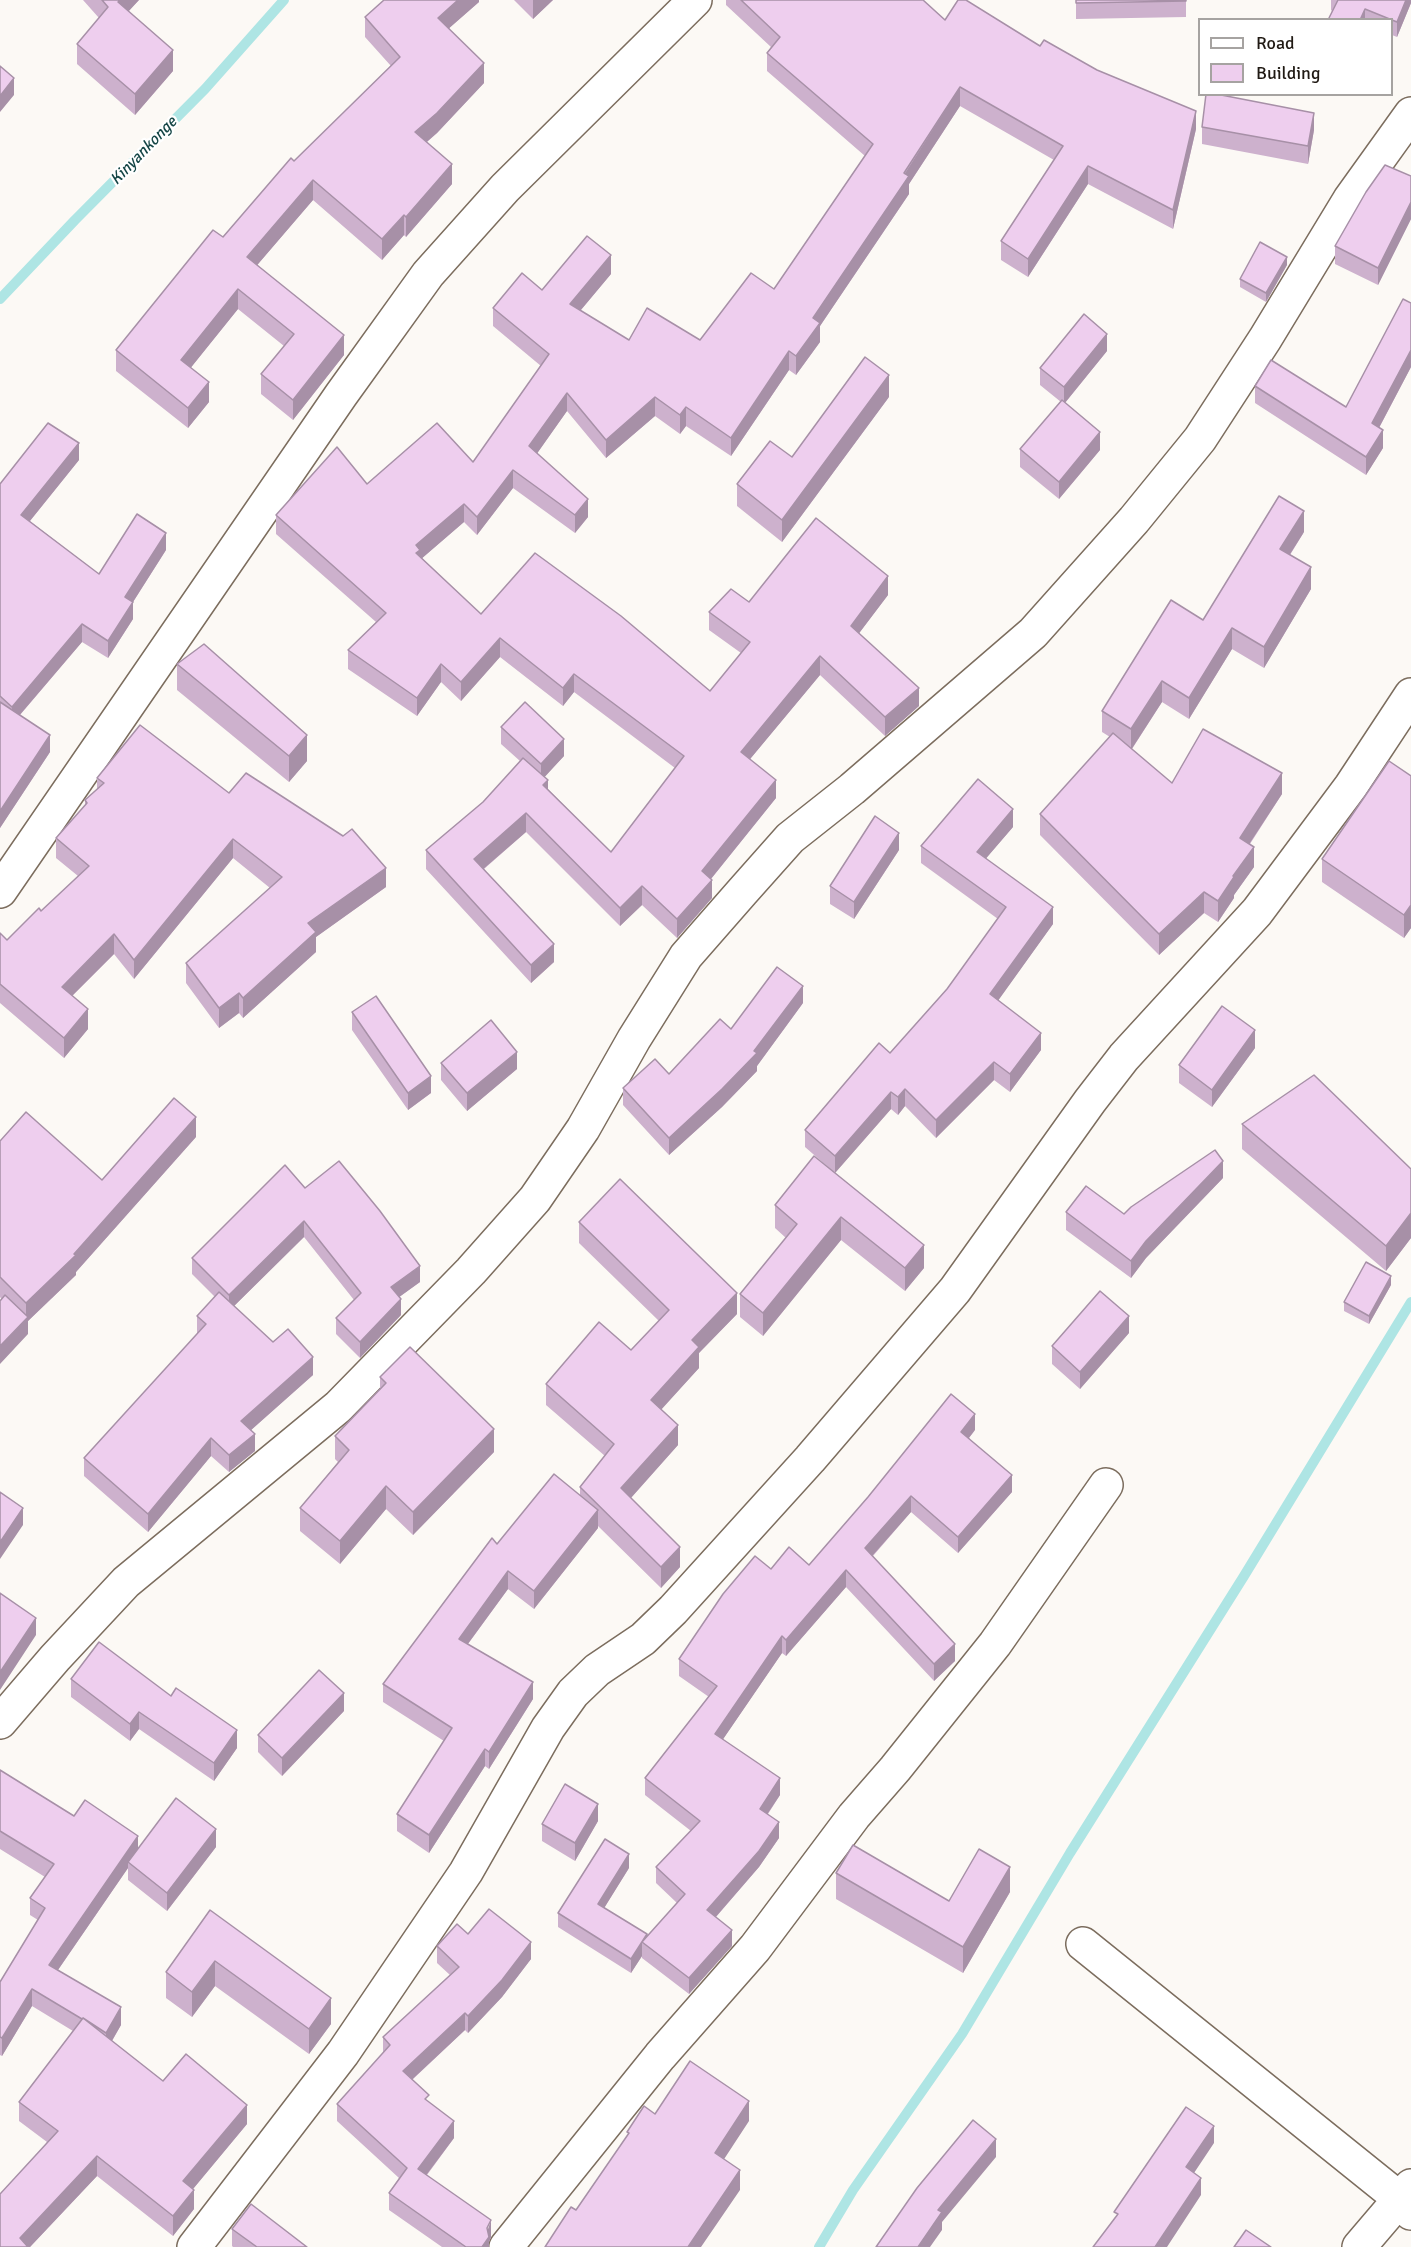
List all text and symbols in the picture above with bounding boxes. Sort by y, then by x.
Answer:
legend [1198,18,1393,96]
text: Road [1256,32,1295,54]
text: Building [1256,62,1320,84]
water label: Kinyankonge [107,113,181,189]

